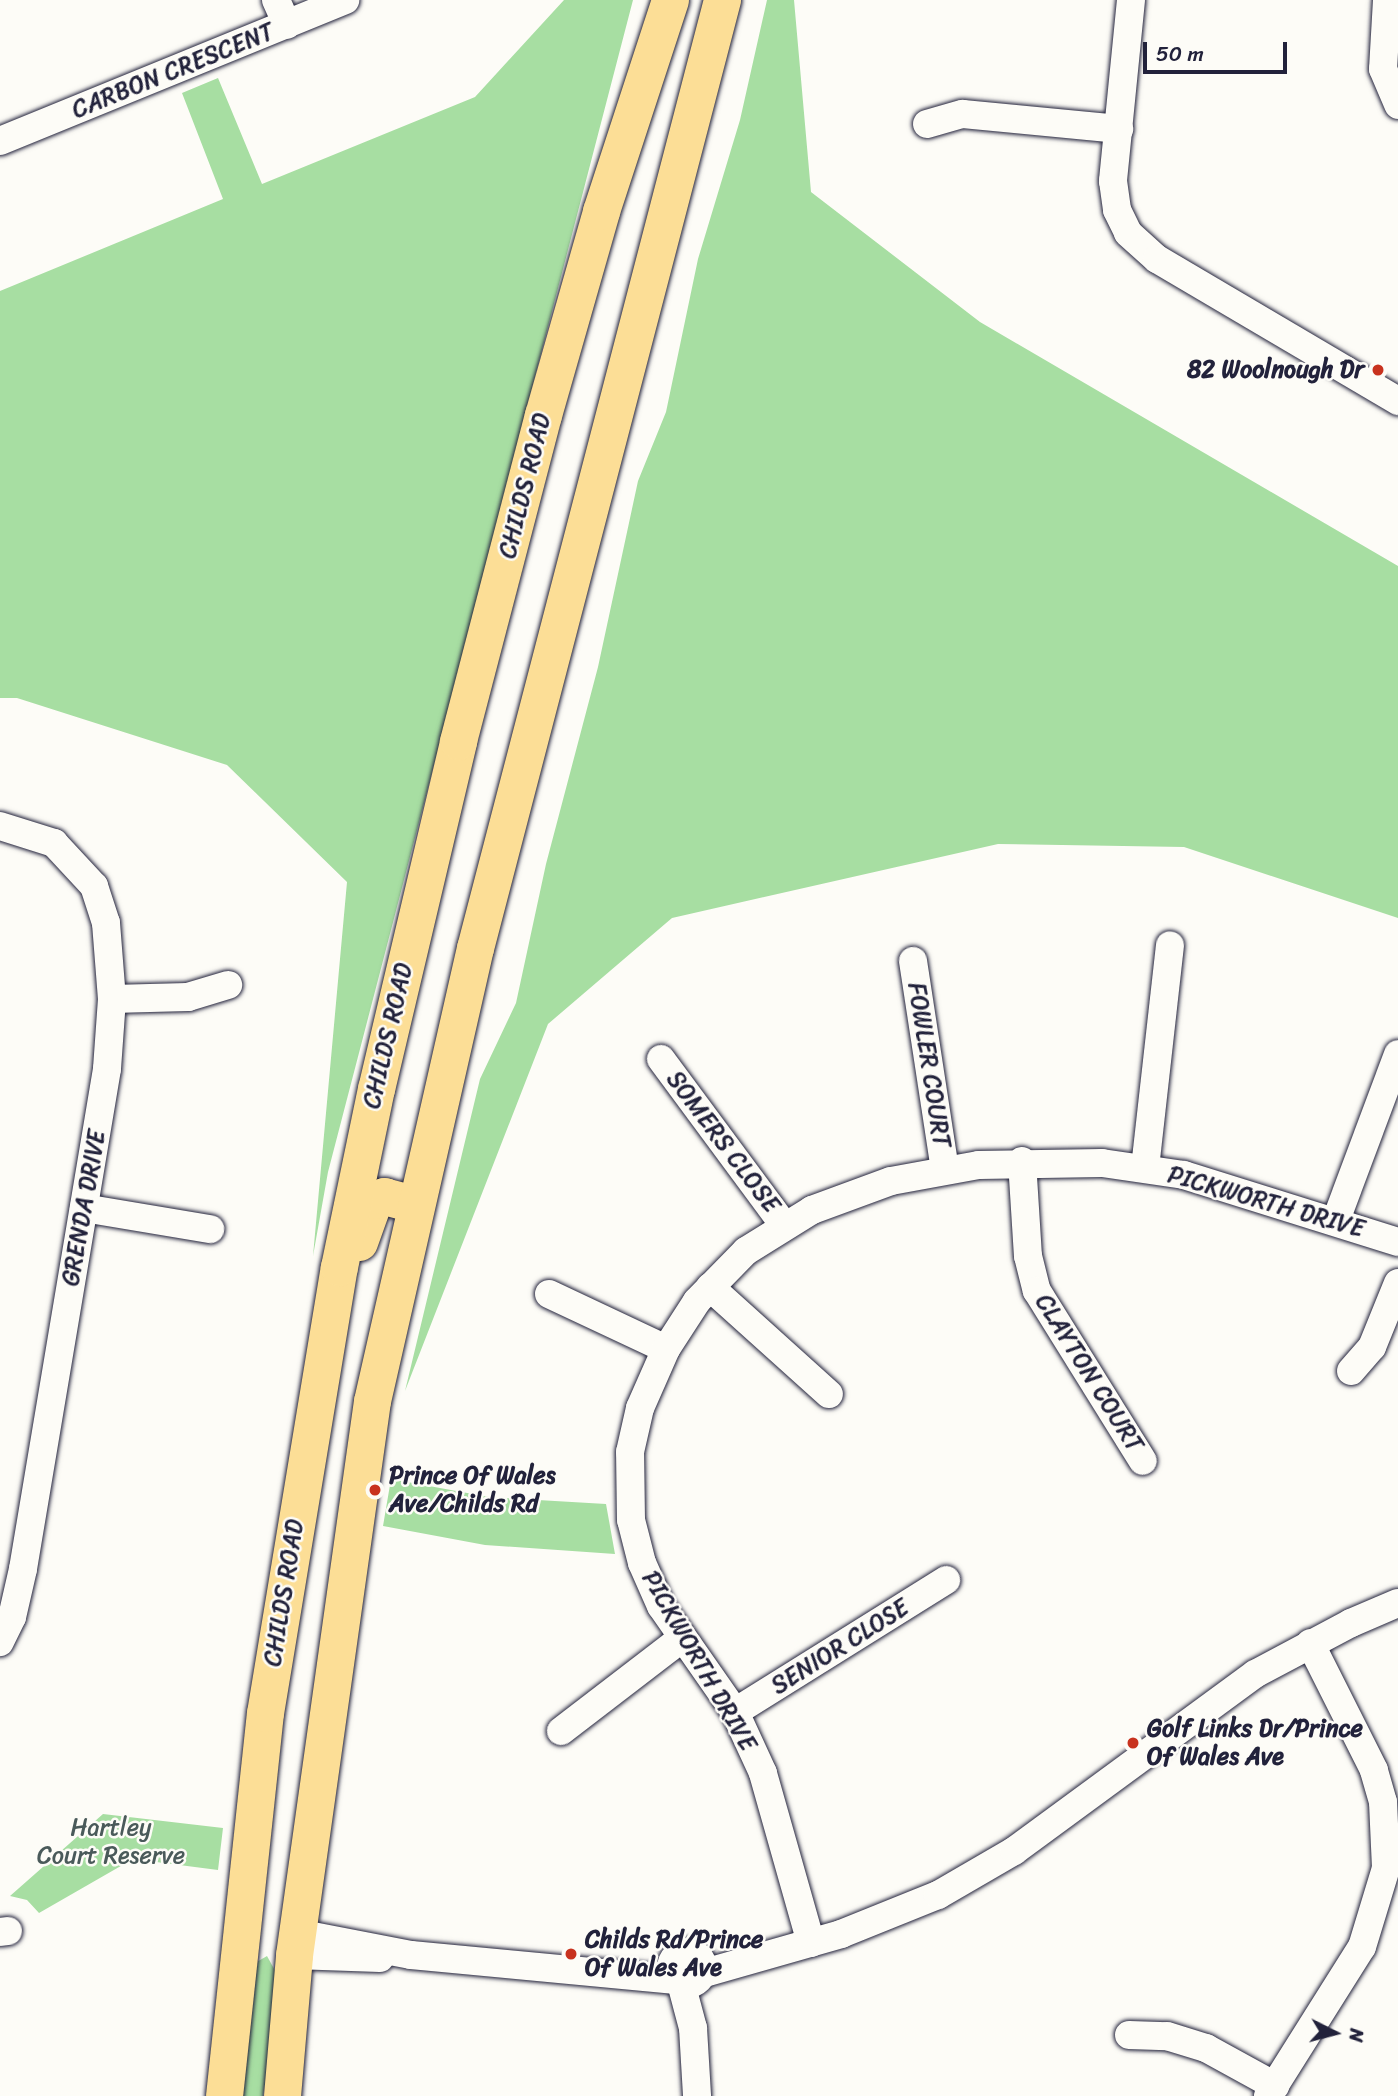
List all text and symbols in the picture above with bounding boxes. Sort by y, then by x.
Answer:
street label: CARBON CRESCENT [69,18,277,124]
scale bar [1146,28,1290,72]
text: 50 m [1156,35,1204,73]
place label: 82 Woolnough Dr [1187,356,1364,384]
marker: 82 Woolnough Dr [1370,362,1386,378]
street label: CHILDS ROAD [493,411,557,561]
street label: CHILDS ROAD [357,961,419,1111]
street label: FOWLER COURT [902,981,956,1149]
street label: SOMERS CLOSE [661,1066,785,1218]
street label: GRENDA DRIVE [56,1126,112,1290]
street label: PICKWORTH DRIVE [1164,1160,1368,1244]
street label: CLAYTON COURT [1029,1289,1149,1457]
place label: Prince Of Wales Ave/Childs Rd [389,1462,557,1518]
marker: Prince Of Wales Ave/Childs Rd [367,1482,383,1498]
street label: CHILDS ROAD [258,1518,310,1668]
street label: PICKWORTH DRIVE [636,1566,762,1756]
street label: SENIOR CLOSE [766,1593,914,1701]
place label: Golf Links Dr/Prince Of Wales Ave [1147,1715,1361,1771]
marker: Golf Links Dr/Prince Of Wales Ave [1125,1735,1141,1751]
park label: Hartley Court Reserve [36,1814,186,1870]
place label: Childs Rd/Prince Of Wales Ave [585,1926,763,1982]
marker: Childs Rd/Prince Of Wales Ave [563,1946,579,1962]
north arrow [1300,1998,1370,2068]
text: N [1339,2027,1373,2044]

